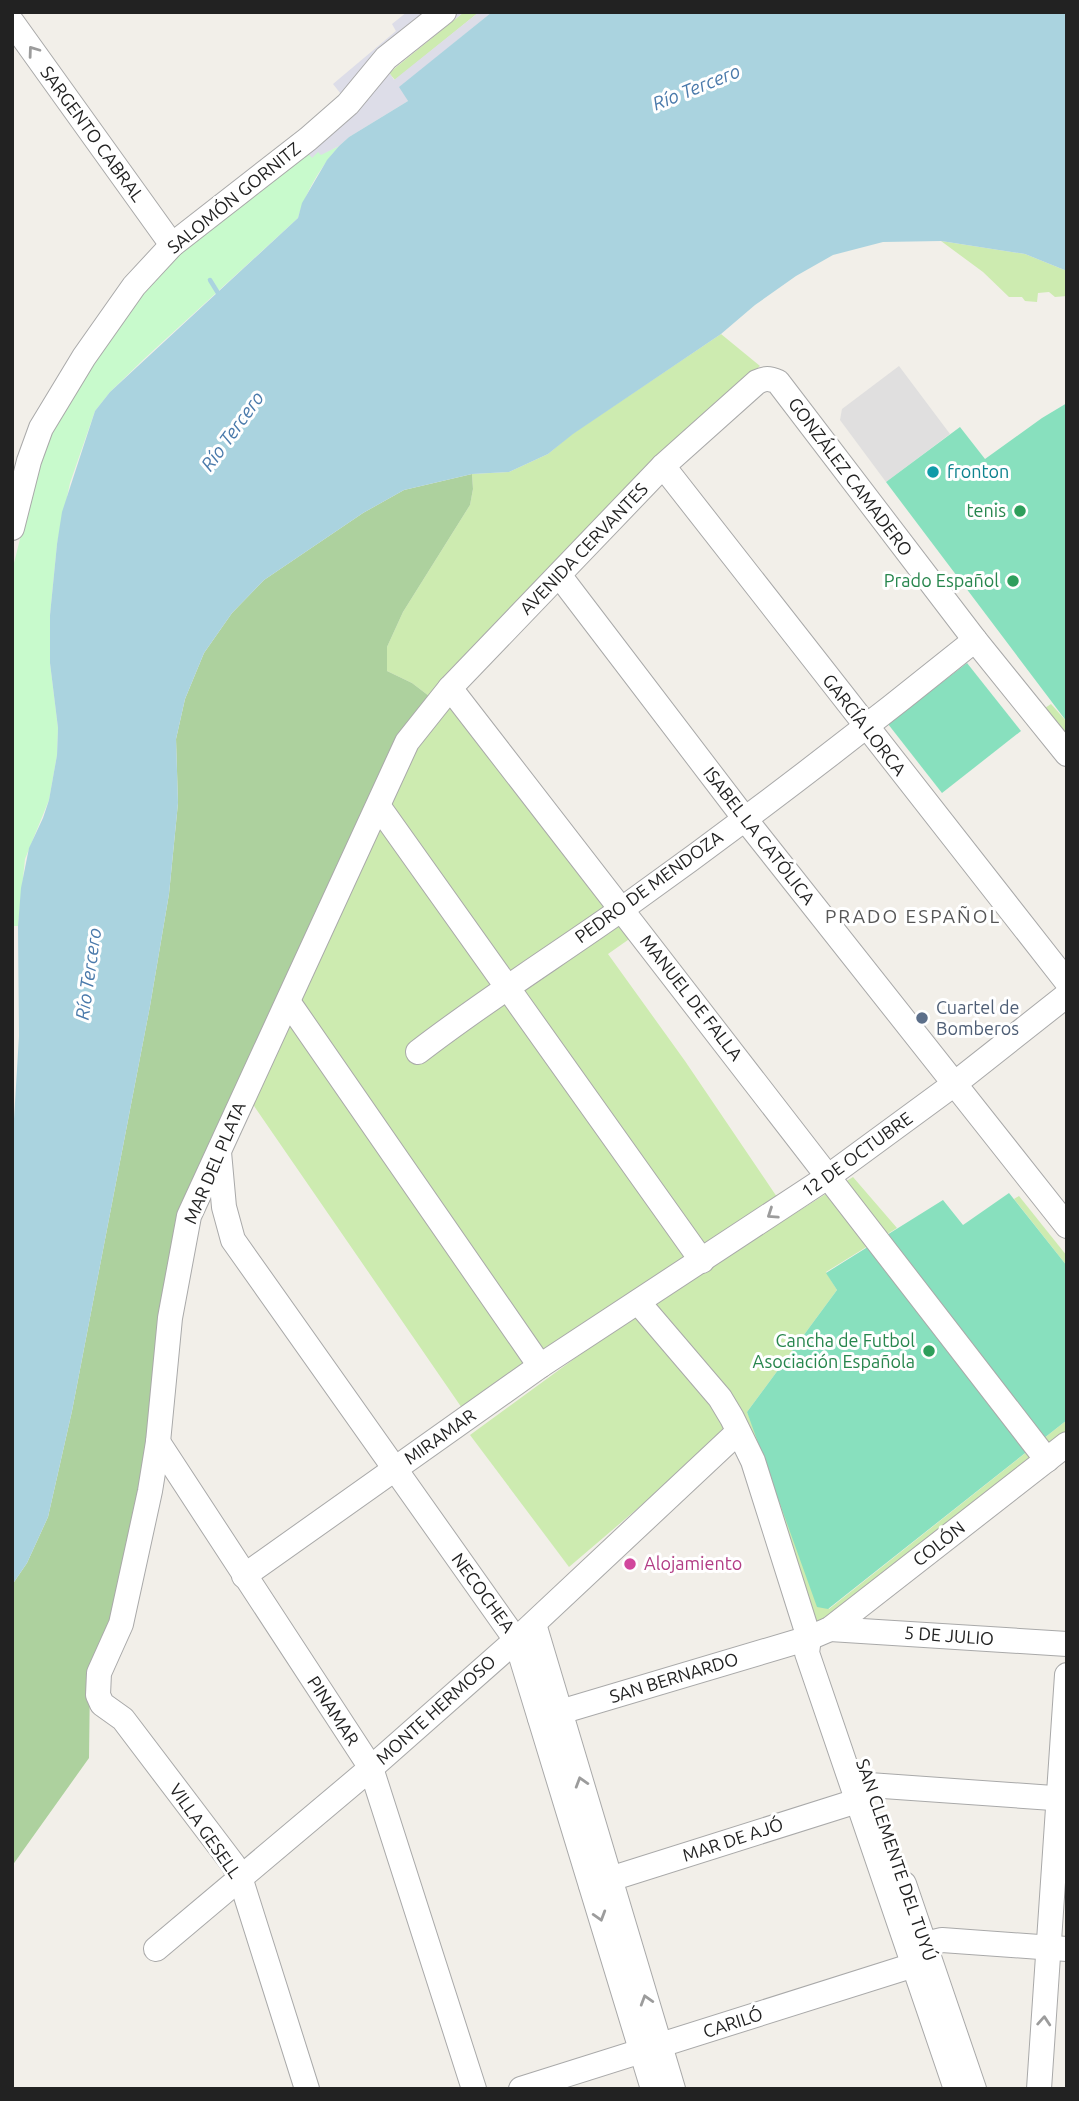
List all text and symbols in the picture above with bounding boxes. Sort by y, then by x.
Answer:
one-way arrow [28,46,41,59]
water label: Río Tercero [649,59,743,115]
street label: SARGENTO CABRAL [37,62,149,205]
street label: SALOMÓN GORNITZ [162,137,304,257]
water label: Río Tercero [196,387,268,475]
street label: GONZÁLEZ CAMADERO [785,393,918,559]
place label: fronton [947,461,1009,481]
marker: fronton [925,464,941,480]
street label: AVENIDA CERVANTES [515,478,651,618]
place label: tenis [967,500,1006,520]
marker: tenis [1012,503,1028,519]
place label: Prado Español [884,570,999,590]
marker: Prado Español [1005,573,1021,589]
street label: GARCÍA LORCA [819,669,911,779]
street label: ISABEL LA CATÓLICA [700,762,821,908]
street label: PEDRO DE MENDOZA [571,826,726,946]
district label: PRADO ESPAÑOL [825,905,1001,927]
water label: Río Tercero [71,927,105,1021]
street label: MANUEL DE FALLA [637,931,747,1064]
place label: Cuartel de Bomberos [936,997,1020,1038]
marker: Cuartel de Bomberos [914,1010,930,1026]
street label: MAR DEL PLATA [179,1098,249,1227]
street label: 12 DE OCTUBRE [797,1107,916,1201]
one-way arrow [767,1206,780,1218]
place label: Cancha de Futbol Asociación Española [753,1330,915,1371]
marker: Cancha de Futbol Asociación Española [921,1343,937,1359]
street label: MIRAMAR [400,1404,479,1468]
street label: COLÓN [908,1516,968,1570]
street label: NECOCHEA [448,1549,519,1636]
place label: Alojamiento [644,1553,742,1573]
marker: Alojamiento [622,1556,638,1572]
street label: 5 DE JULIO [903,1622,995,1648]
street label: SAN BERNARDO [607,1648,740,1706]
street label: MONTE HERMOSO [372,1650,499,1768]
street label: PINAMAR [304,1672,364,1749]
street label: SAN CLEMENTE DEL TUYÚ [853,1756,942,1963]
one-way arrow [574,1776,589,1788]
street label: VILLA GESELL [166,1779,246,1881]
street label: MAR DE AJÓ [680,1812,786,1865]
one-way arrow [592,1910,607,1922]
one-way arrow [640,1994,655,2006]
street label: CARILÓ [700,2002,765,2041]
one-way arrow [1036,2015,1051,2026]

